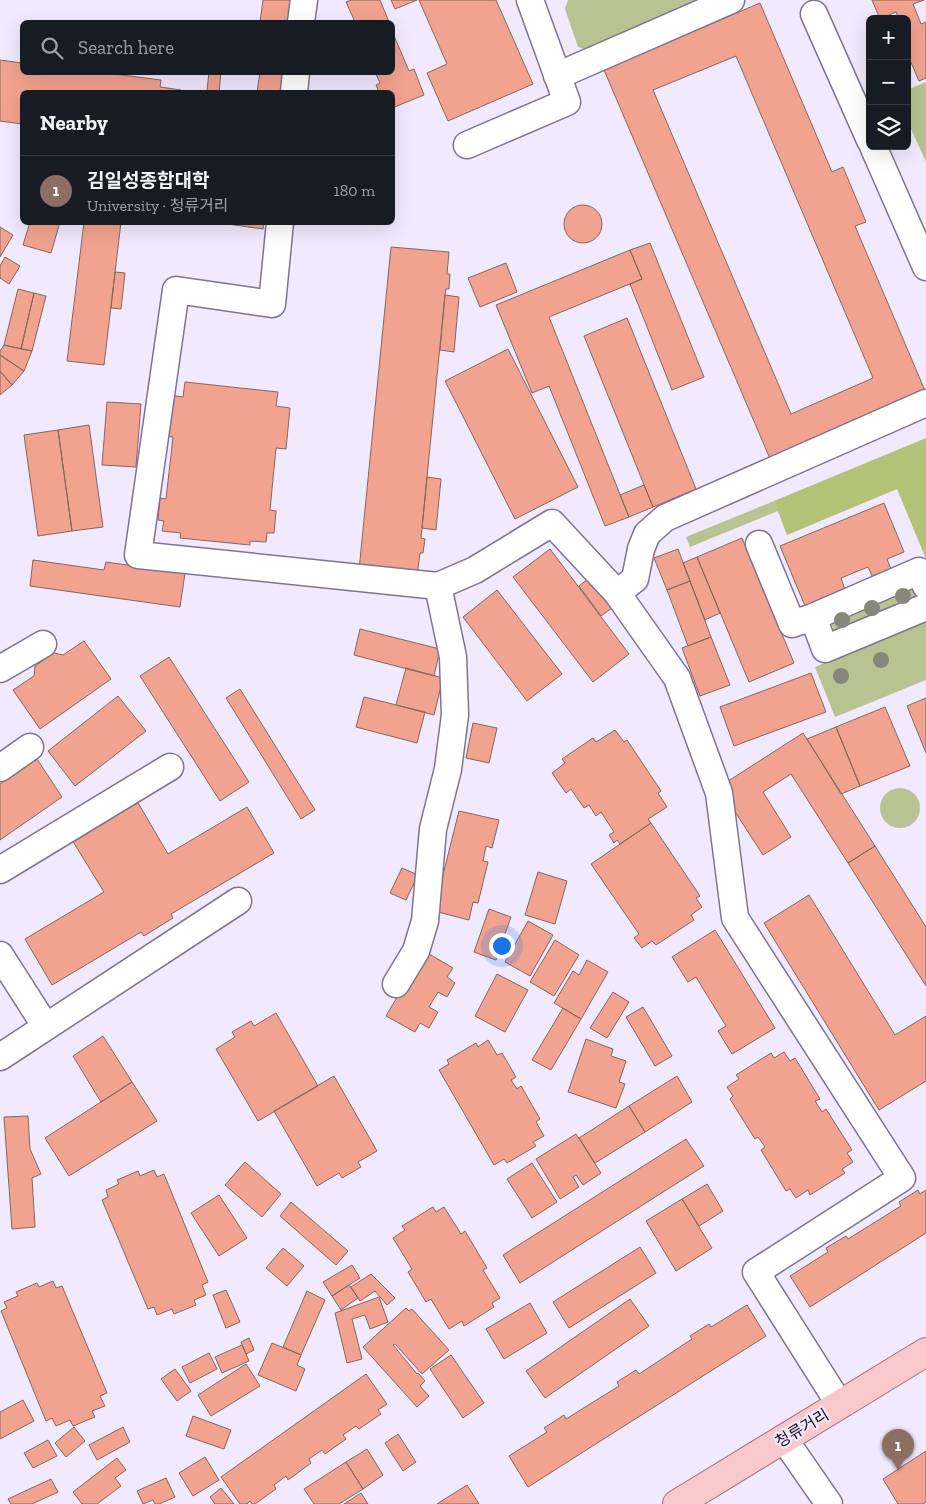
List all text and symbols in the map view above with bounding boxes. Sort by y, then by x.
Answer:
map controls [866,15,911,150]
button: + [866,15,911,60]
search box [20,20,395,75]
icon: search [38,34,66,62]
text: Search here [78,36,174,59]
button: − [866,60,911,105]
button: layers [866,105,911,150]
text: Nearby [40,110,108,135]
text: 김일성종합대학 [87,169,209,192]
text: 1 [53,181,59,200]
text: 180 m [334,181,375,200]
text: University · 청류거리 [87,196,229,215]
your location [489,933,515,959]
street label: 청류거리 [772,1405,832,1451]
pin: 1 [882,1429,914,1470]

